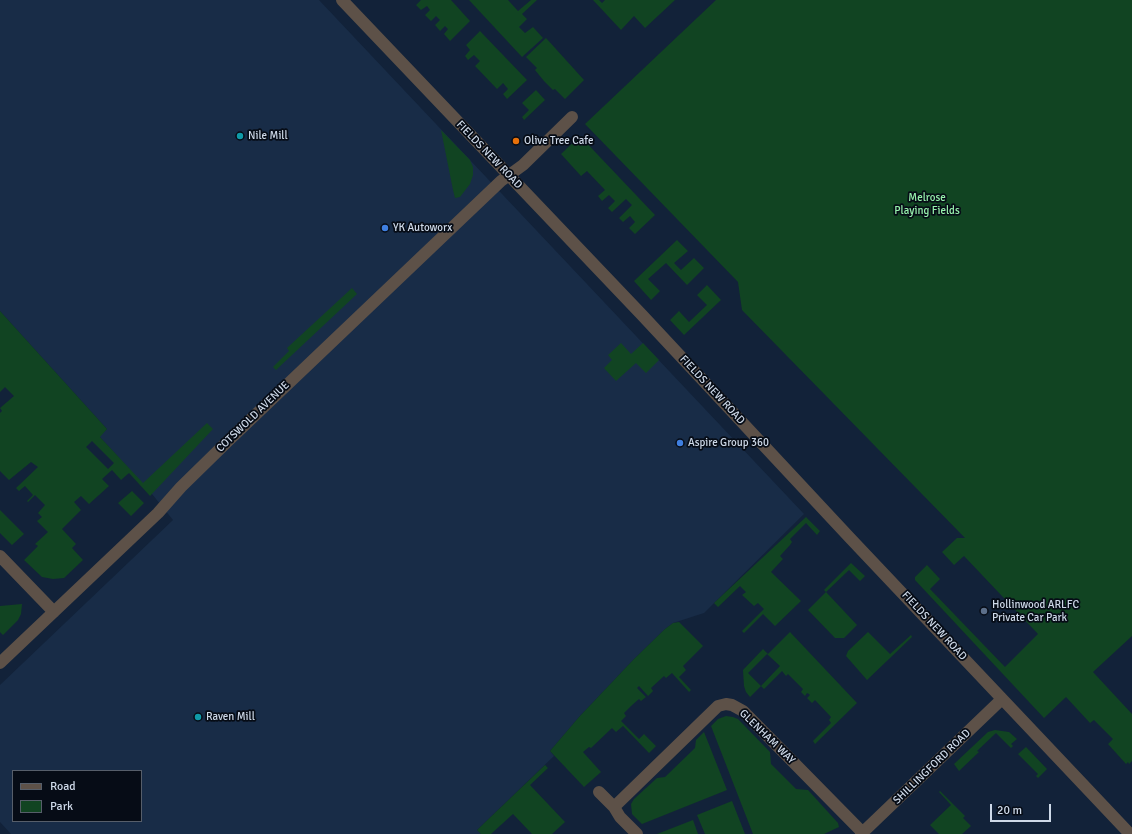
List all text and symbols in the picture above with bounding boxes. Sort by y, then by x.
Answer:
street label: FIELDS NEW ROAD [453,118,525,192]
place label: Nile Mill [248,129,288,143]
marker: Nile Mill [235,131,245,141]
place label: Olive Tree Cafe [524,134,593,148]
marker: Olive Tree Cafe [511,136,521,146]
park label: Melrose Playing Fields [894,191,960,217]
place label: YK Autoworx [393,221,452,235]
marker: YK Autoworx [380,223,390,233]
street label: FIELDS NEW ROAD [677,353,747,427]
street label: COTSWOLD AVENUE [214,379,292,455]
place label: Aspire Group 360 [688,436,769,450]
marker: Aspire Group 360 [675,438,685,448]
street label: FIELDS NEW ROAD [899,589,969,663]
place label: Hollinwood ARLFC Private Car Park [992,598,1079,624]
marker: Hollinwood ARLFC Private Car Park [979,606,989,616]
street label: GLENHAM WAY [736,707,798,767]
place label: Raven Mill [206,710,255,724]
marker: Raven Mill [193,712,203,722]
street label: SHILLINGFORD ROAD [891,727,973,807]
legend [12,770,142,822]
text: Road [50,779,76,794]
scale bar [992,796,1053,822]
text: Park [50,799,73,814]
text: 20 m [997,803,1022,818]

